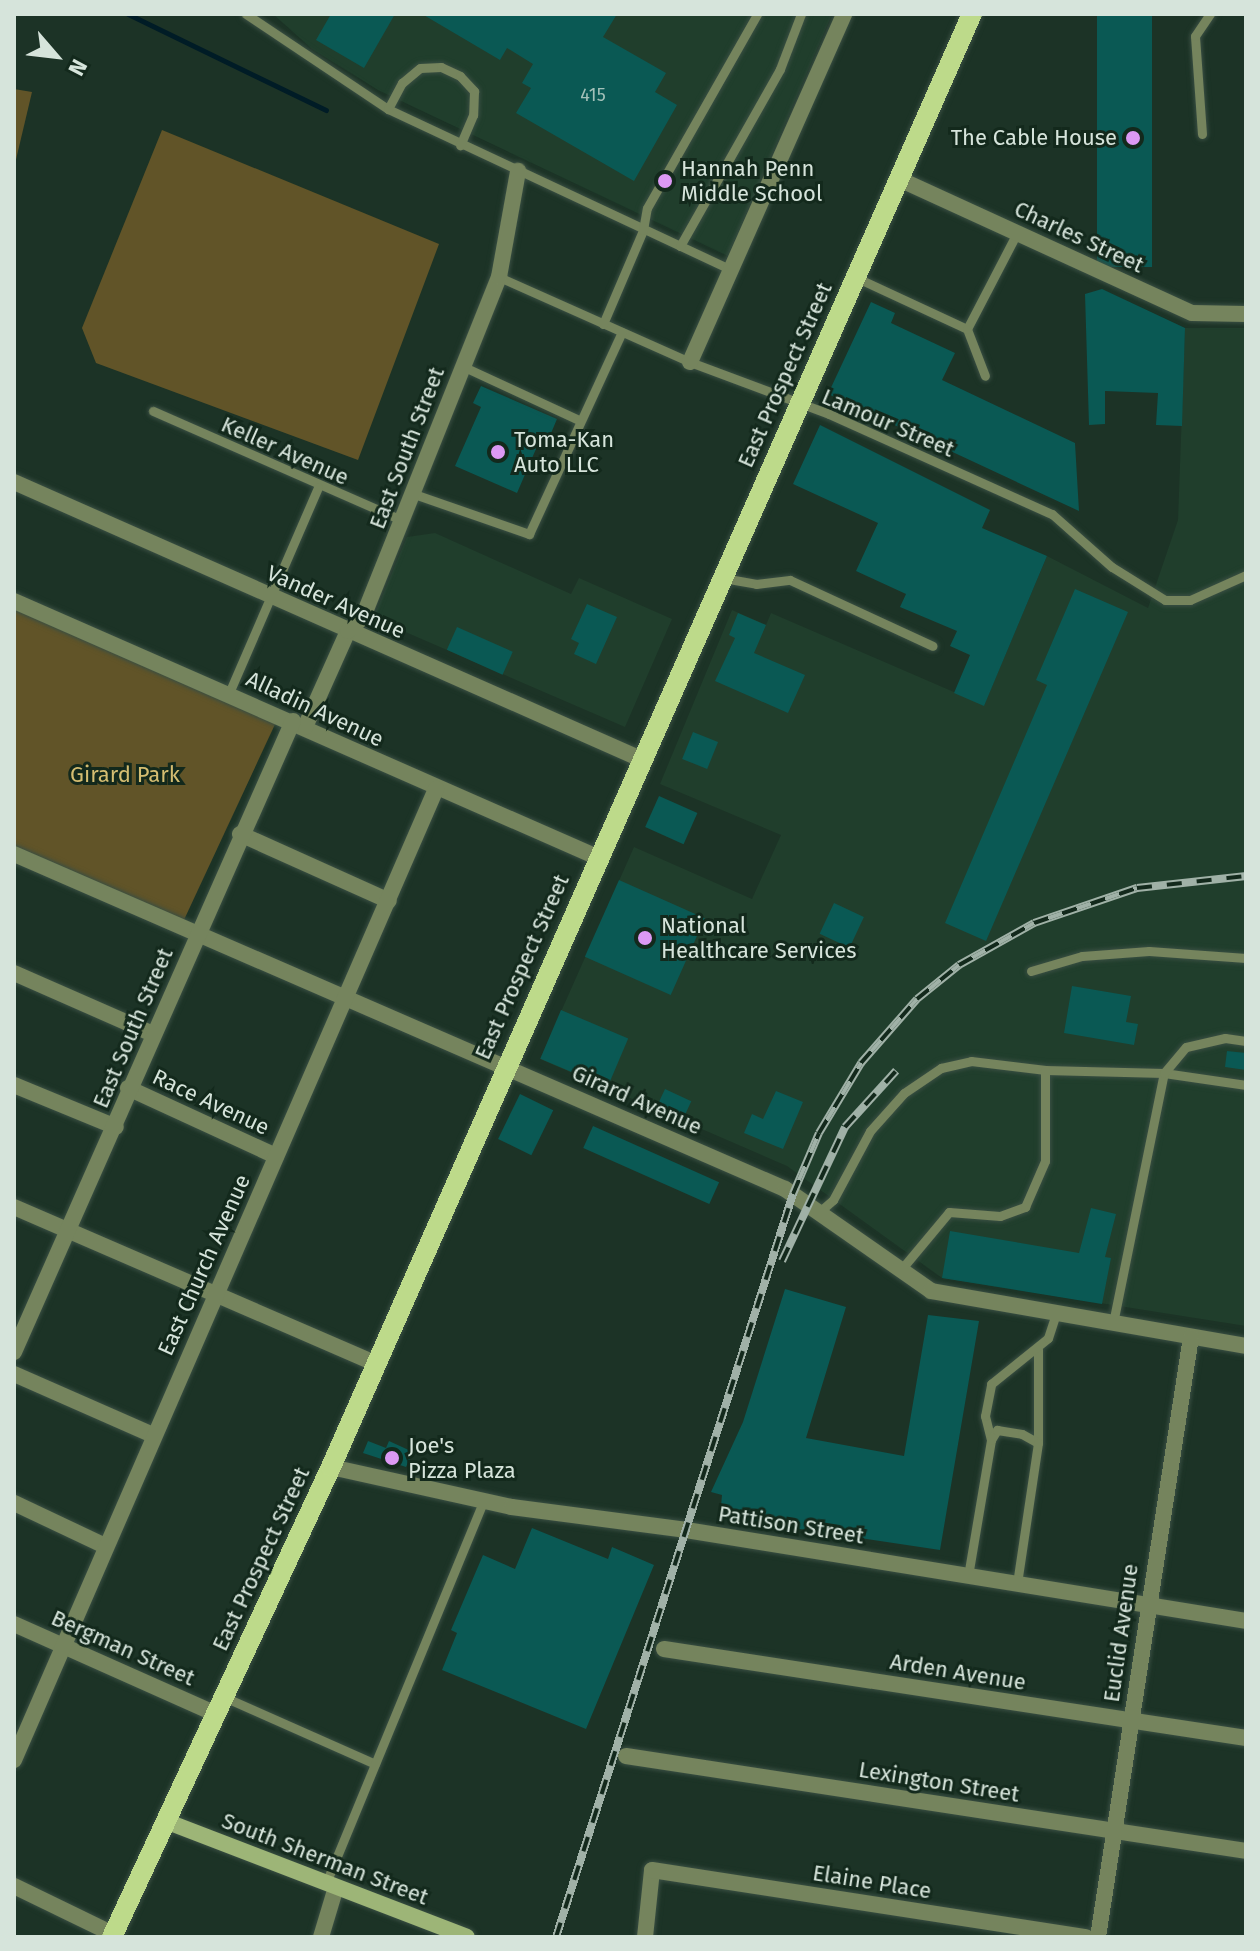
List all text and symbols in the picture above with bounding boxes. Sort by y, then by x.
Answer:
north arrow [16,16,96,96]
text: N [62,55,93,80]
house number: 415 [580,84,606,106]
place label: The Cable House [951,125,1117,151]
marker: The Cable House [1124,129,1142,147]
place label: Hannah Penn Middle School [681,155,822,206]
marker: Hannah Penn Middle School [656,172,674,190]
street label: Charles Street [1010,196,1148,278]
street label: East Prospect Street [732,278,838,472]
street label: East South Street [364,363,450,533]
street label: Lamour Street [818,383,958,463]
street label: Keller Avenue [217,411,353,491]
place label: Toma-Kan Auto LLC [514,426,614,478]
marker: Toma-Kan Auto LLC [489,443,507,461]
street label: Vander Avenue [263,560,409,644]
street label: Alladin Avenue [242,666,388,752]
park label: Girard Park [70,762,180,788]
street label: East Prospect Street [469,870,575,1064]
place label: National Healthcare Services [661,912,857,964]
marker: National Healthcare Services [636,929,654,947]
street label: East South Street [87,944,179,1112]
street label: Girard Avenue [568,1060,706,1140]
street label: Race Avenue [148,1063,274,1141]
street label: East Church Avenue [152,1170,256,1360]
place label: Joe's Pizza Plaza [408,1432,516,1484]
marker: Joe's Pizza Plaza [383,1449,401,1467]
street label: East Prospect Street [207,1463,315,1655]
street label: Pattison Street [716,1500,866,1550]
street label: Euclid Avenue [1098,1562,1144,1704]
street label: Bergman Street [47,1605,199,1691]
street label: Arden Avenue [888,1648,1028,1696]
street label: Lexington Street [857,1756,1021,1808]
street label: South Sherman Street [218,1807,432,1911]
street label: Elaine Place [811,1860,933,1904]

